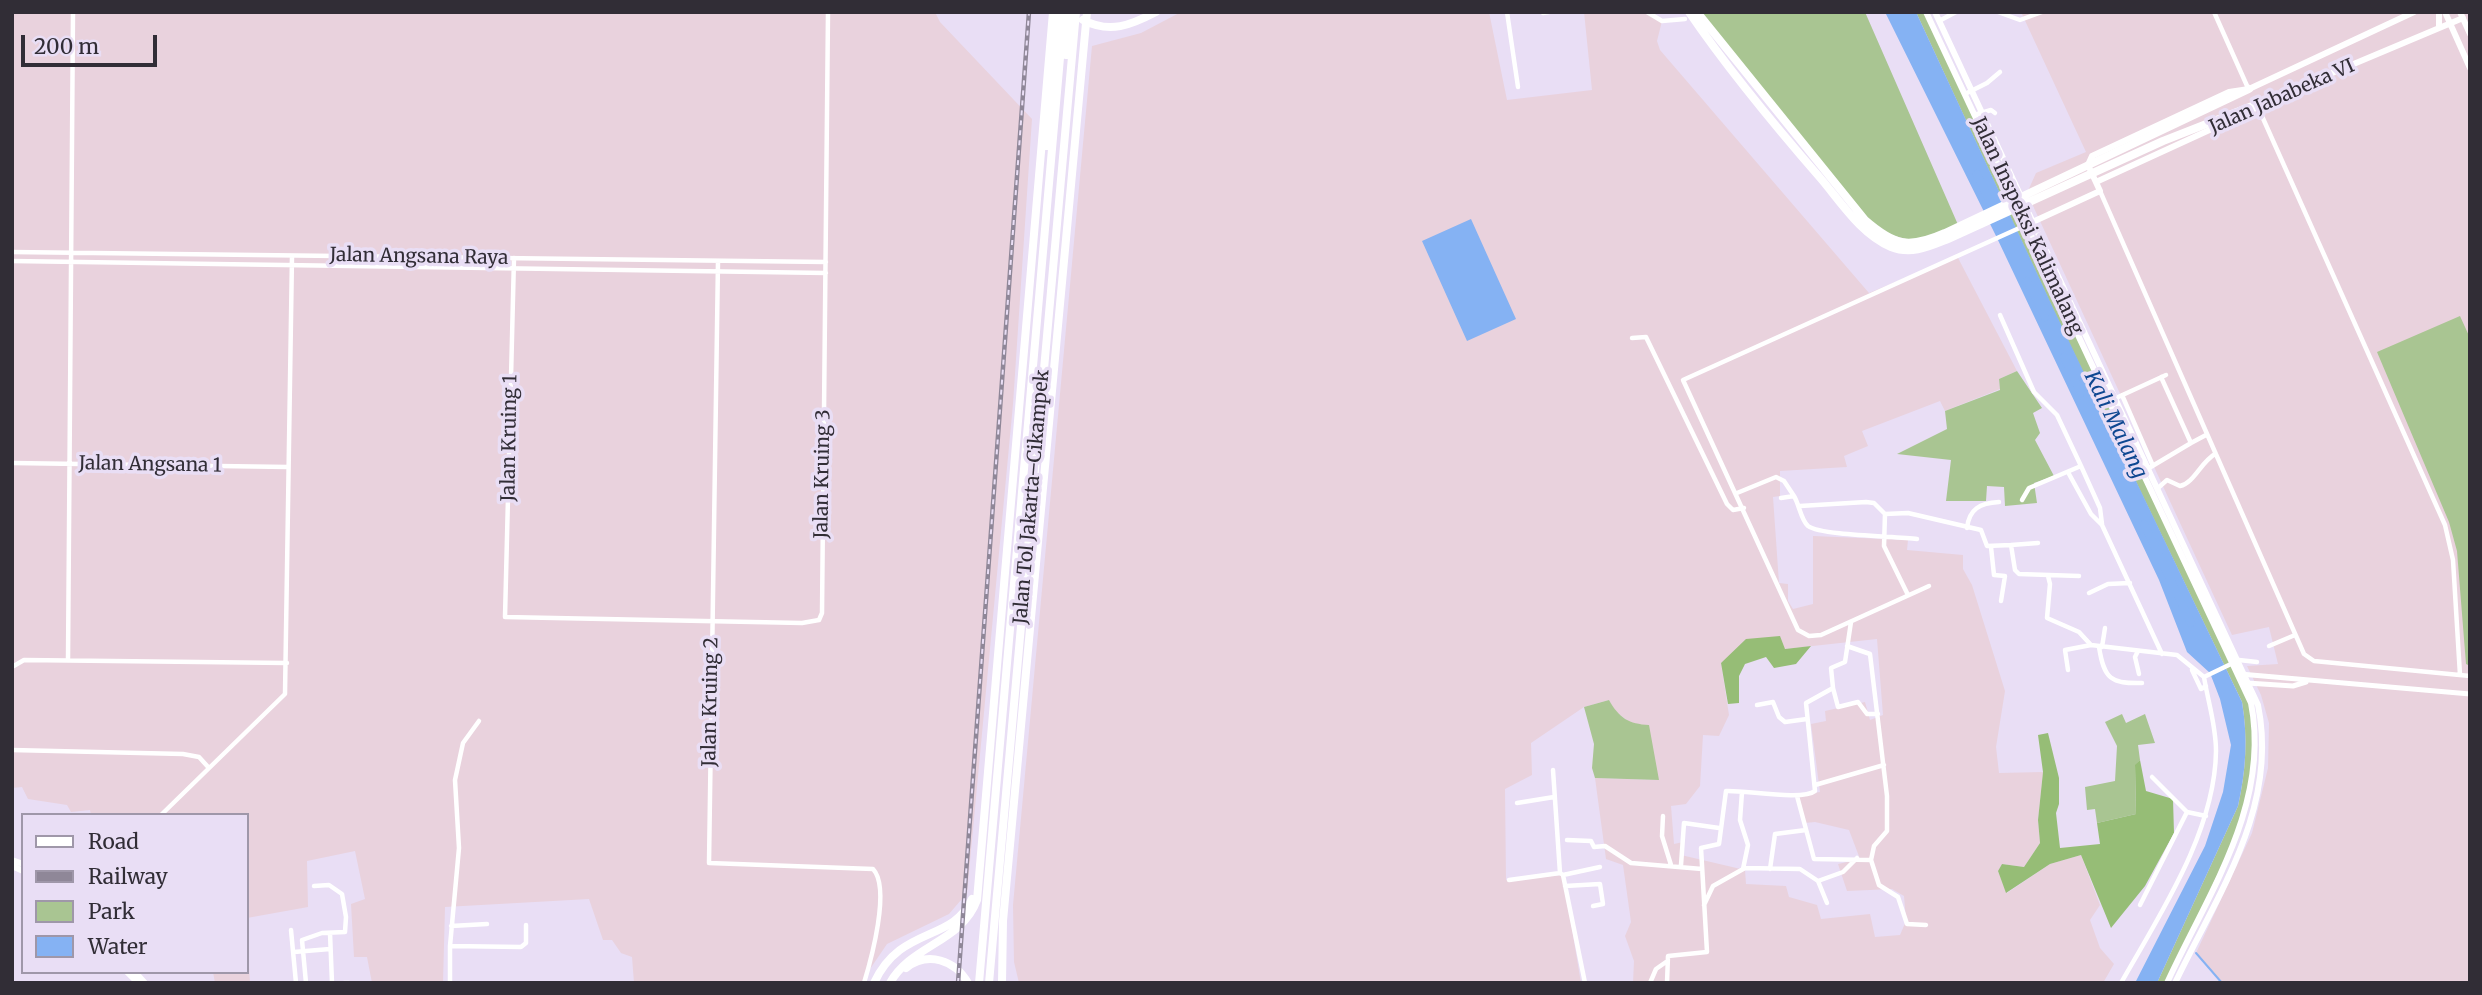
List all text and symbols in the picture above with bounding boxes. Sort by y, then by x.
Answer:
scale bar [24,21,161,65]
text: 200 m [34,33,99,60]
street label: Jalan Jababeka VI [2206,55,2358,139]
street label: Jalan Inspeksi Kalimalang [1966,114,2088,338]
street label: Jalan Angsana Raya [330,244,508,270]
water label: Kali Malang [2078,367,2152,483]
street label: Jalan Tol Jakarta–Cikampek [1010,369,1054,625]
street label: Jalan Kruing 1 [497,374,523,502]
street label: Jalan Kruing 3 [810,409,836,539]
street label: Jalan Angsana 1 [78,452,222,478]
street label: Jalan Kruing 2 [698,637,724,767]
legend [21,813,248,974]
text: Road [88,828,139,855]
text: Railway [88,863,168,890]
text: Park [88,898,135,925]
text: Water [88,933,147,960]

